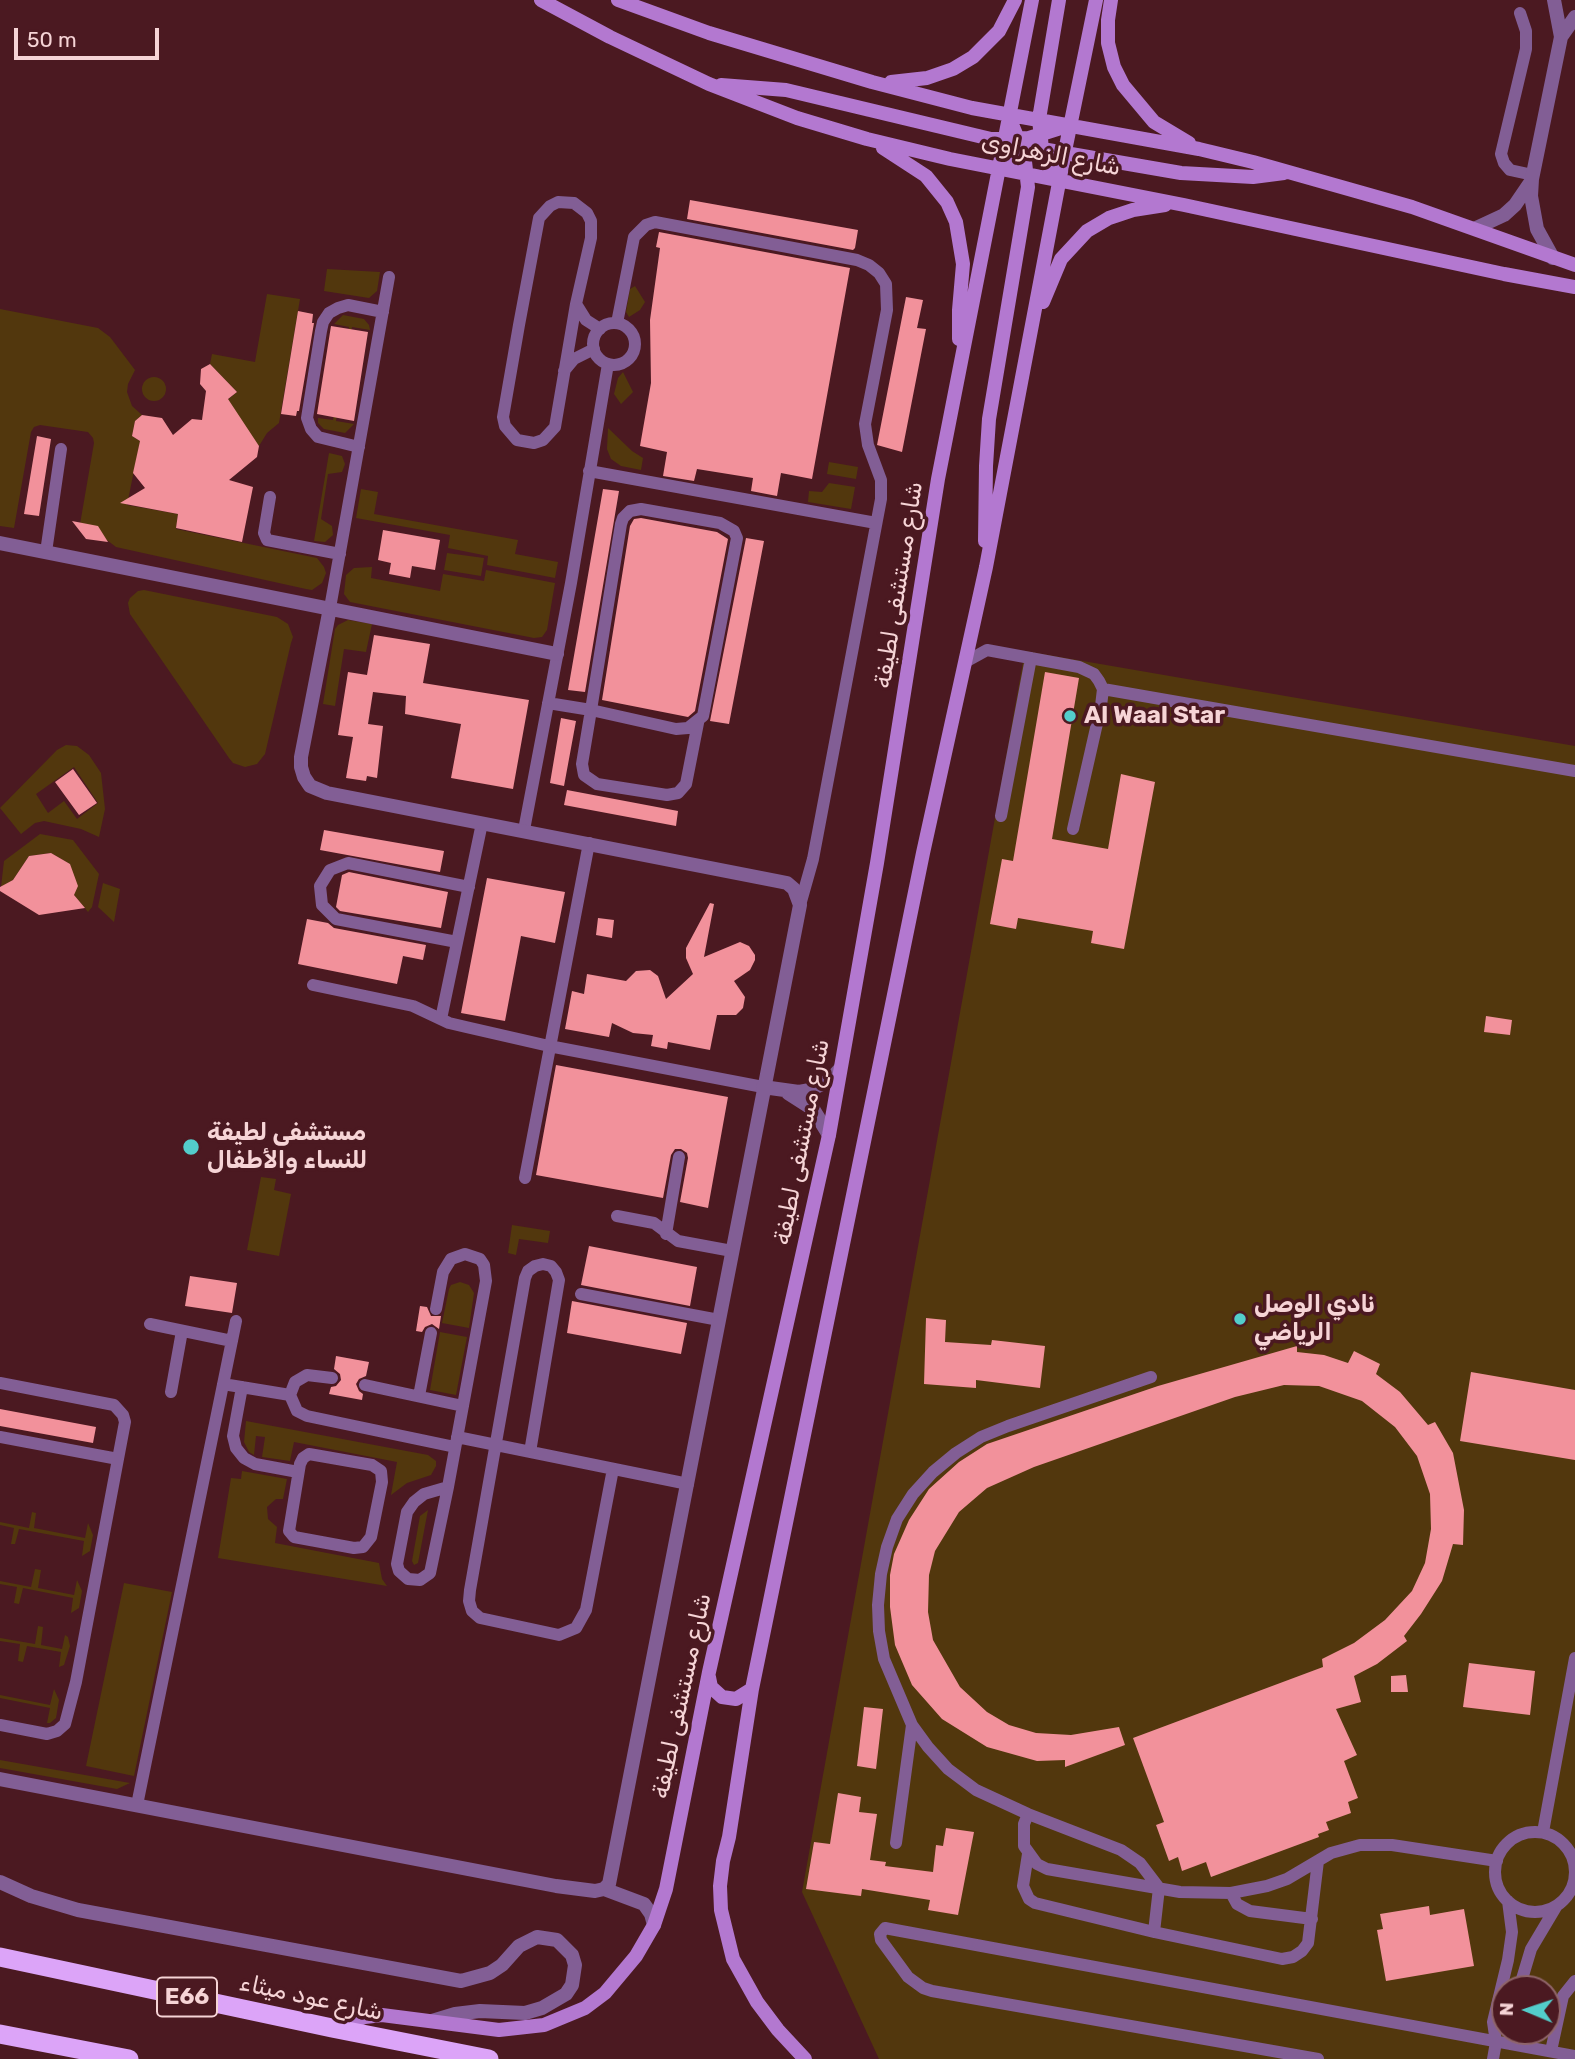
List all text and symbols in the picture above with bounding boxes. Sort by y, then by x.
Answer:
scale bar [18,14,163,58]
text: 50 m [27,27,77,52]
street label: شارع الزهراوى [979,127,1123,183]
street label: شارع مستشفى لطيفة [868,479,930,691]
place label: Al Waal Star [1084,702,1225,730]
marker: Al Waal Star [1062,708,1078,724]
street label: شارع مستشفى لطيفة [768,1037,836,1247]
place label: مستشفى لطيفة للنساء والأطفال [207,1119,367,1175]
marker: مستشفى لطيفة للنساء والأطفال [181,1137,201,1157]
place label: نادي الوصل الرياضي [1254,1291,1375,1347]
marker: نادي الوصل الرياضي [1232,1311,1248,1327]
street label: شارع مستشفى لطيفة [646,1591,718,1801]
street label: شارع عود ميثاء [237,1969,385,2027]
north arrow [1491,1975,1561,2045]
road number: E66 [157,1978,217,2016]
text: N [1495,2002,1518,2017]

